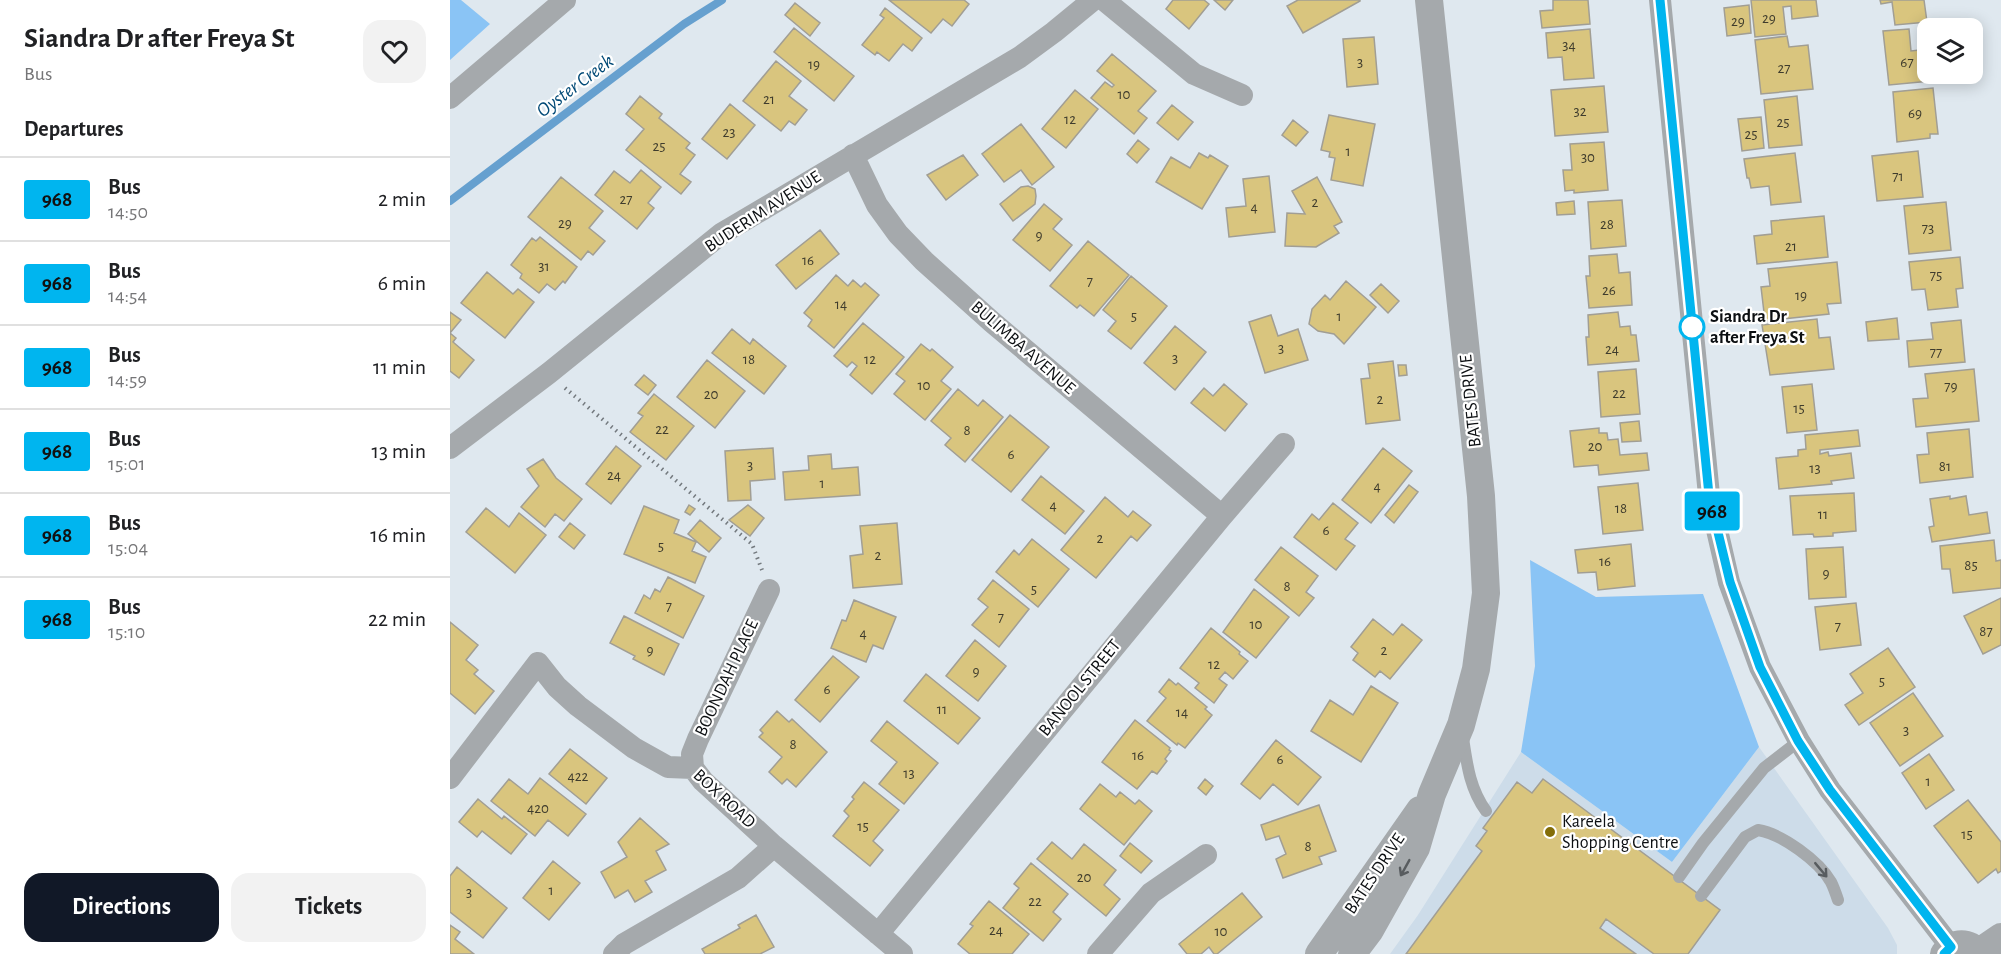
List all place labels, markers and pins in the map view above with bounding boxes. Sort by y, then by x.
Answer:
place label: Siandra Dr after Freya St [1710,308,1805,347]
marker: Siandra Dr after Freya St [1679,314,1705,340]
place label: Kareela Shopping Centre [1562,813,1679,852]
marker: Kareela Shopping Centre [1543,825,1557,839]

